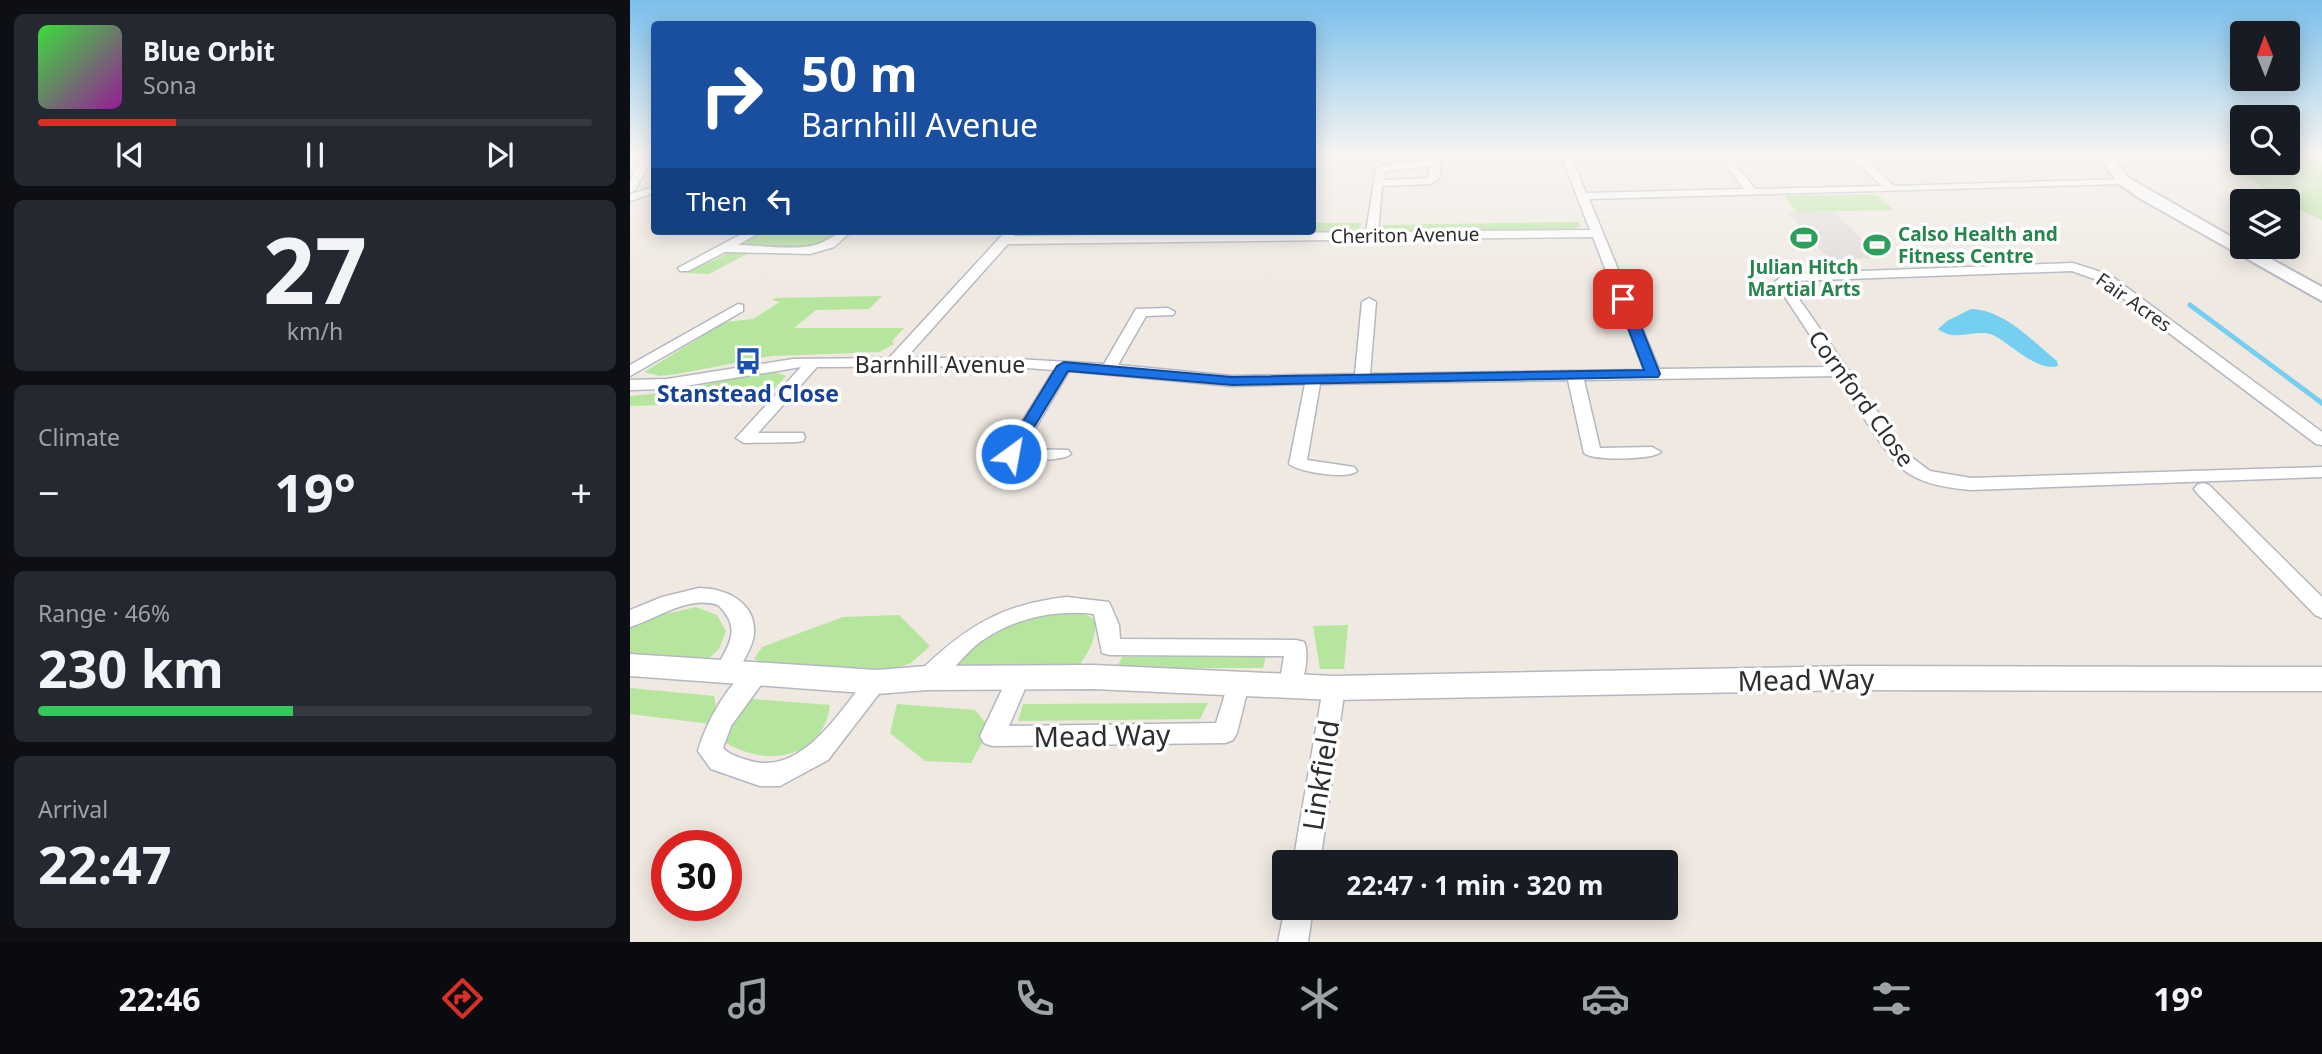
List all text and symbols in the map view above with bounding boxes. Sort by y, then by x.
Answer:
north arrow [2230,21,2300,91]
map controls [2230,21,2300,259]
text: Blue Orbit [143,33,275,69]
text: 50 m [801,40,918,106]
icon: right [686,49,777,140]
text: Sona [143,69,197,101]
text: Barnhill Avenue [801,103,1038,146]
button: search [2230,105,2300,175]
icon: previous [111,136,149,174]
icon: pause [296,136,334,174]
icon: next [481,136,519,174]
icon: left [761,182,799,220]
text: Then [686,183,747,219]
button: layers [2230,189,2300,259]
text: 27 [263,207,367,331]
street label: Cheriton Avenue [1330,221,1480,249]
place label: Calso Health and Fitness Centre [1898,221,2058,269]
sports icon: Julian Hitch Martial Arts [1789,223,1819,253]
sports icon: Calso Health and Fitness Centre [1862,230,1892,260]
place label: Julian Hitch Martial Arts [1747,254,1861,302]
street label: Fair Acres [2091,266,2177,338]
pin [1593,269,1653,329]
icon: arrive [1604,280,1642,318]
text: km/h [287,315,343,347]
street label: Cornford Close [1802,323,1922,473]
bus stop icon: Stanstead Close [733,346,763,376]
street label: Barnhill Avenue [855,348,1025,380]
place label: Stanstead Close [657,377,839,409]
position arrow [974,417,1048,491]
text: Climate [38,421,120,453]
text: 19° [274,456,356,527]
text: − [38,466,60,518]
text: + [570,466,592,518]
text: Range · 46% [38,597,170,629]
text: 230 km [38,632,224,703]
street label: Mead Way [1737,659,1875,699]
street label: Mead Way [1033,715,1171,755]
street label: Linkfield [1293,717,1347,833]
text: Arrival [38,793,108,825]
text: 22:47 [38,828,172,899]
speed limit sign: 30 [651,830,742,921]
text: 22:47 · 1 min · 320 m [1347,867,1603,903]
icon: directions [438,974,487,1023]
icon: music [724,974,773,1023]
icon: phone [1010,974,1059,1023]
icon: climate [1295,974,1344,1023]
icon: car [1581,974,1630,1023]
icon: filters [1867,974,1916,1023]
text: 22:46 [118,977,201,1020]
text: 19° [2153,977,2203,1020]

